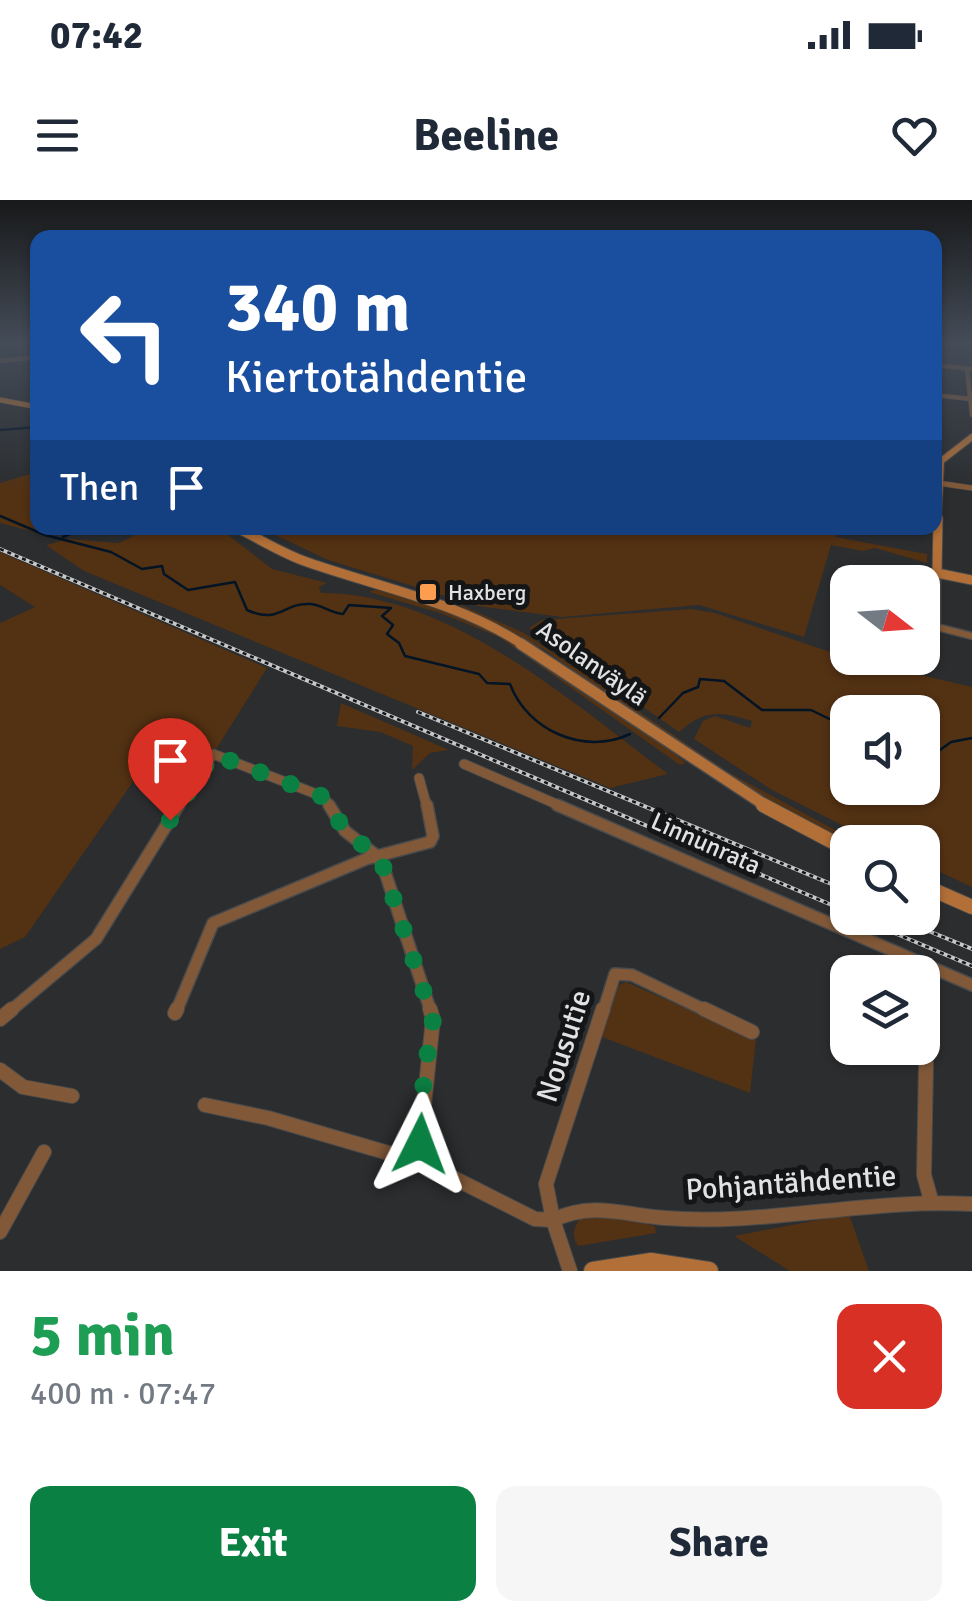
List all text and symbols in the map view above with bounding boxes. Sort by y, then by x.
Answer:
text: 07:42 [50,12,143,59]
icon: menu [30,108,85,163]
text: Beeline [413,108,559,163]
icon: heart [887,108,942,163]
text: 340 m [225,264,410,350]
icon: left [60,270,190,400]
text: Kiertotähdentie [225,350,527,405]
icon: arrive [159,460,214,515]
text: Then [60,464,139,511]
north arrow [830,565,940,675]
map controls [830,565,940,1065]
place label: Haxberg [448,579,526,606]
marker: Haxberg [417,581,439,603]
street label: Asolanväylä [531,614,653,712]
button: sound [830,695,940,805]
pin [128,718,213,821]
icon: arrive [143,733,198,788]
street label: Linnunrata [646,805,766,881]
button: search [830,825,940,935]
button: layers [830,955,940,1065]
street label: Nousutie [529,985,599,1107]
position arrow [368,1092,472,1196]
street label: Pohjantähdentie [684,1157,898,1209]
text: 5 min [30,1299,175,1373]
button: close [837,1304,942,1409]
text: 400 m · 07:47 [30,1374,216,1413]
button: Exit [30,1486,476,1601]
button: Share [496,1486,942,1601]

